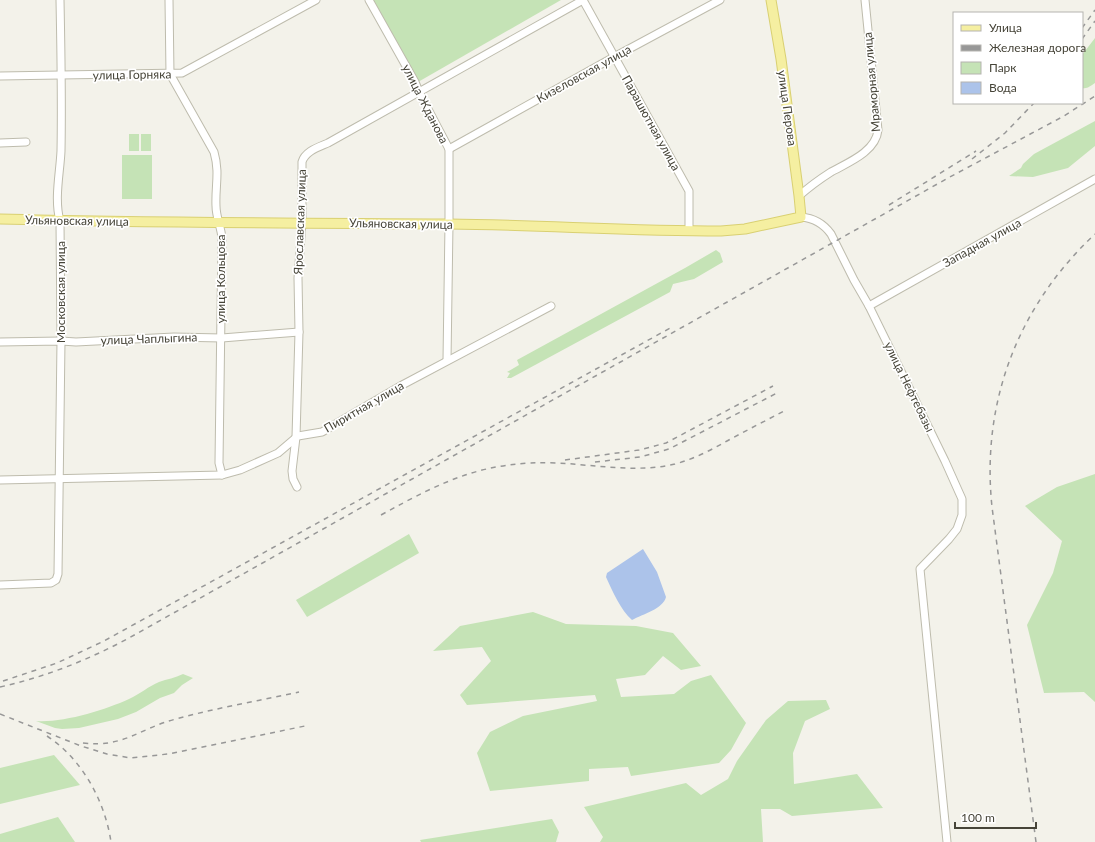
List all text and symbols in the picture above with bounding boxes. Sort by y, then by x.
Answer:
legend [953,12,1083,104]
text: Улица [989,20,1022,35]
street label: Мраморная улица [860,31,883,133]
text: Железная дорога [989,40,1086,55]
street label: Кизеловская улица [534,41,634,106]
text: Парк [989,60,1017,75]
street label: улица Жданова [399,62,452,146]
street label: улица Горняка [93,66,171,83]
street label: улица Перова [775,69,800,147]
street label: Парашютная улица [619,72,684,173]
text: Вода [989,80,1017,95]
street label: Ярославская улица [290,169,309,276]
street label: Ульяновская улица [25,212,129,229]
street label: Ульяновская улица [349,215,453,232]
street label: Западная улица [940,215,1024,270]
street label: улица Кольцова [213,235,228,323]
street label: Московская улица [53,241,68,343]
street label: улица Чаплыгина [100,329,198,348]
street label: улица Нефтебазы [881,339,938,434]
street label: Пиритная улица [321,378,406,436]
scale bar [955,804,1036,830]
text: 100 m [961,810,995,825]

